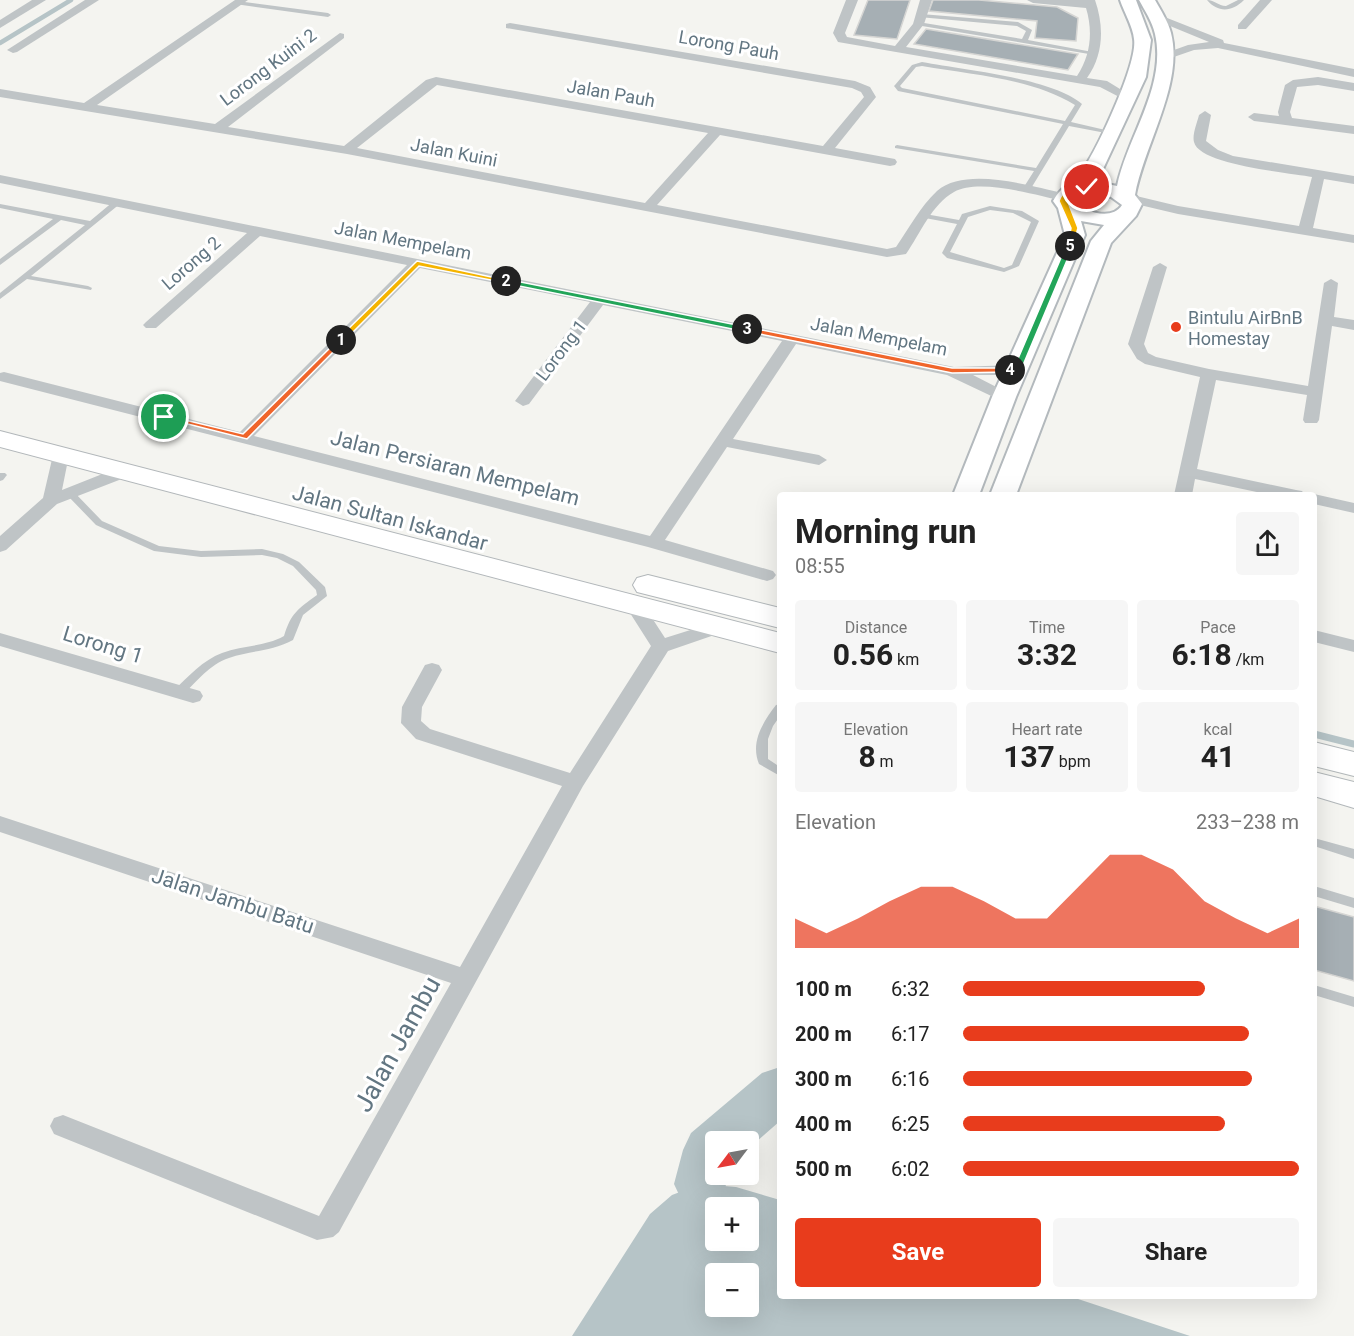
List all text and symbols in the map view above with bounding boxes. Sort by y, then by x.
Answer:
street label: Lorong Kuini 2 [216,24,320,110]
street label: Lorong Pauh [677,26,781,64]
street label: Jalan Pauh [565,75,657,111]
street label: Jalan Kuini [409,133,499,171]
pin [1061,161,1112,212]
icon: check [1070,170,1103,203]
street label: Jalan Mempelam [333,216,473,264]
pin: 5 [1055,231,1085,261]
street label: Lorong 2 [157,232,225,294]
text: 5 [1065,236,1075,255]
pin: 2 [491,266,521,296]
text: 2 [501,271,511,290]
place label: Bintulu AirBnB Homestay [1188,307,1303,349]
street label: Jalan Mempelam [809,312,949,360]
pin: 3 [732,314,762,344]
street label: Lorong 1 [531,315,591,385]
text: 3 [742,319,752,338]
marker: Bintulu AirBnB Homestay [1169,320,1183,334]
pin: 1 [326,325,356,355]
text: 1 [336,330,346,349]
pin: 4 [995,355,1025,385]
text: 4 [1005,360,1015,379]
pin [138,391,189,442]
icon: arrive [147,400,180,433]
street label: Jalan Persiaran Mempelam [328,425,582,511]
street label: Jalan Sultan Iskandar [290,480,490,556]
text: Morning run [795,512,976,551]
button: share [1236,512,1299,575]
text: 08:55 [795,554,845,578]
text: Distance [845,618,907,637]
text: Time [1029,618,1065,637]
text: Pace [1200,618,1236,637]
street label: Lorong 1 [60,621,146,669]
text: 0.56 [833,637,893,672]
text: 3:32 [1017,637,1077,672]
text: 6:18 [1172,637,1232,672]
text: km [893,650,919,669]
text: /km [1232,650,1264,669]
text: Elevation [844,720,908,739]
text: Heart rate [1011,720,1083,739]
text: kcal [1204,720,1232,739]
text: 8 [858,739,876,774]
text: 137 [1003,739,1055,774]
text: 41 [1201,739,1235,774]
text: m [876,752,894,771]
text: bpm [1055,752,1091,771]
text: Elevation [795,810,876,834]
text: 233–238 m [1196,810,1299,834]
street label: Jalan Jambu Batu [149,863,317,939]
street label: Jalan Jambu [348,971,446,1117]
text: 100 m [795,977,852,1001]
text: 6:32 [891,977,930,1001]
text: 200 m [795,1022,852,1046]
text: 6:17 [891,1022,930,1046]
text: 300 m [795,1067,852,1091]
text: 6:16 [891,1067,930,1091]
text: 400 m [795,1112,852,1136]
text: 6:25 [891,1112,930,1136]
north arrow [705,1131,759,1185]
map controls [705,1131,759,1317]
text: 500 m [795,1157,852,1181]
text: 6:02 [891,1157,930,1181]
button: + [705,1197,759,1251]
button: Save [795,1218,1041,1287]
button: Share [1053,1218,1299,1287]
button: − [705,1263,759,1317]

